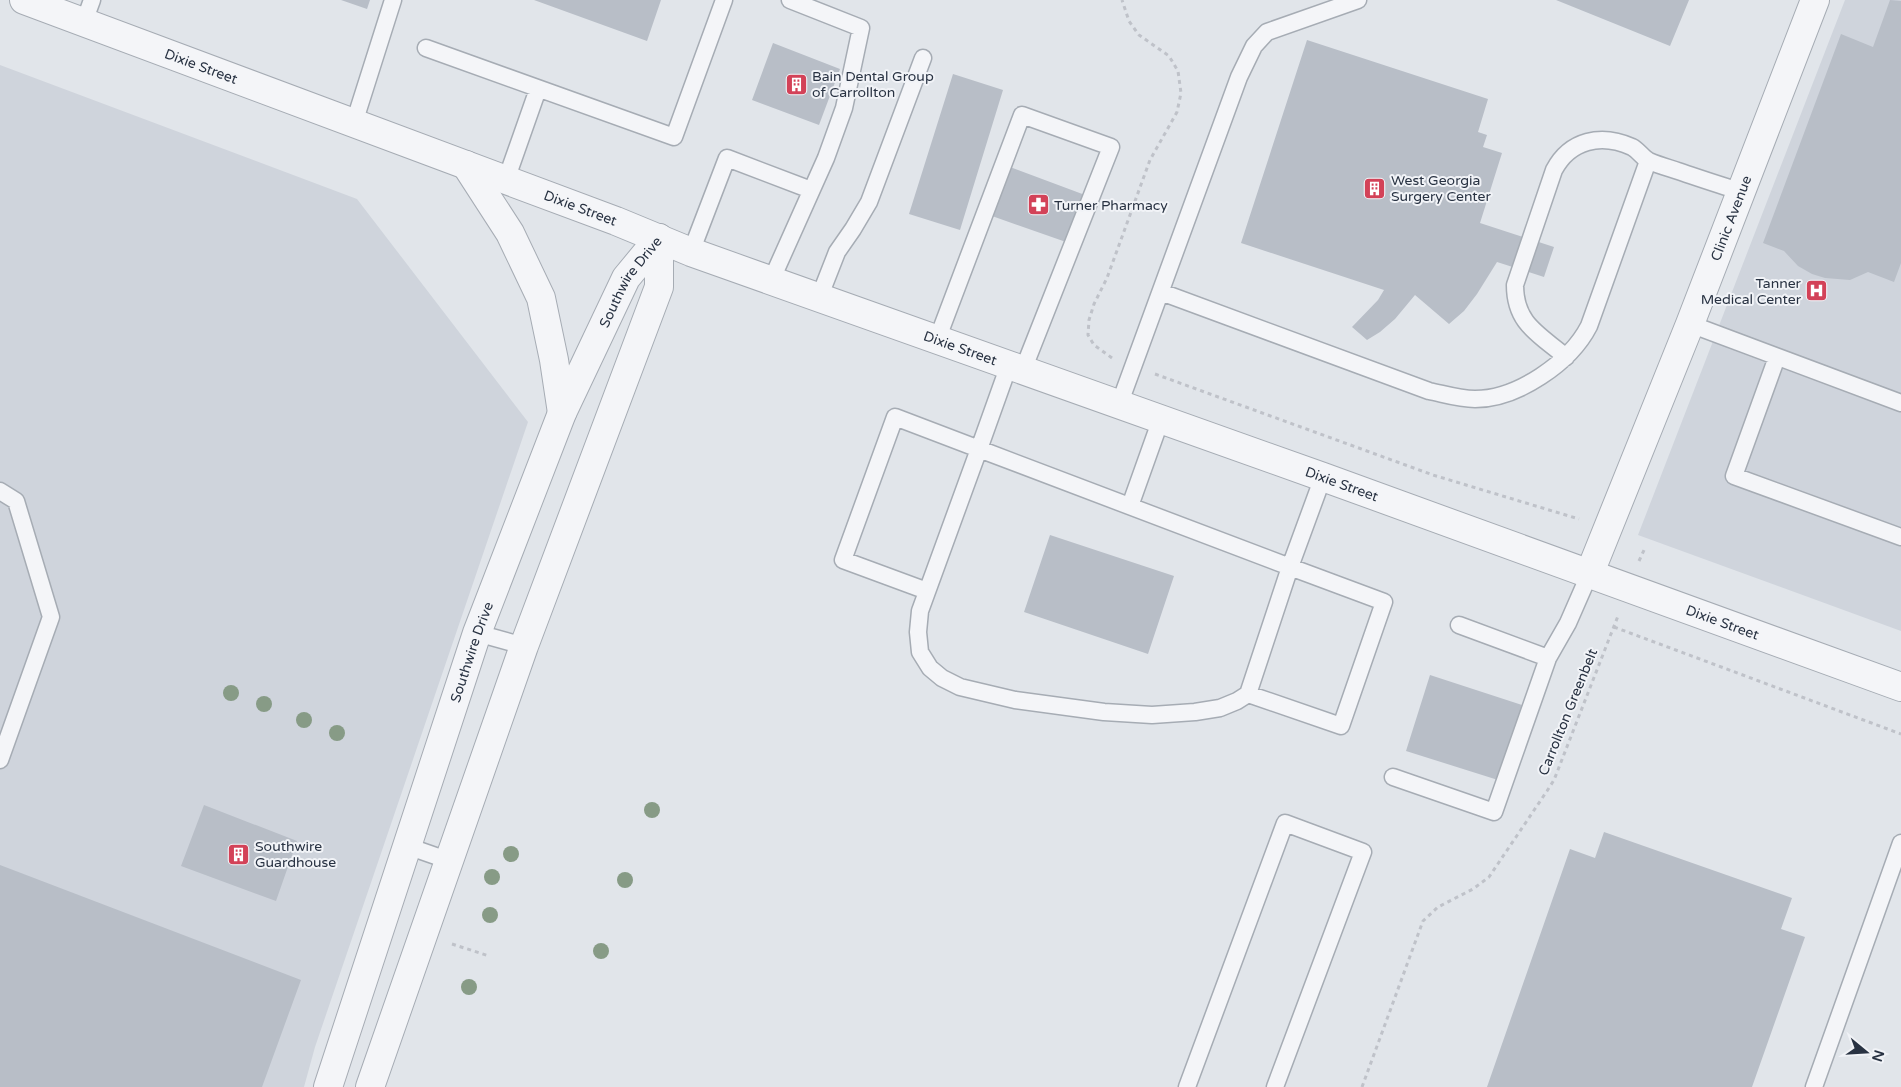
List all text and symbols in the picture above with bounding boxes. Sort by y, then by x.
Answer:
street label: Dixie Street [162,45,241,88]
place label: Bain Dental Group of Carrollton [812,68,934,101]
building icon: Bain Dental Group of Carrollton [784,72,808,96]
place label: West Georgia Surgery Center [1391,172,1491,205]
street label: Clinic Avenue [1707,173,1755,263]
building icon: West Georgia Surgery Center [1363,176,1387,200]
street label: Dixie Street [542,186,620,229]
pharmacy icon: Turner Pharmacy [1026,193,1050,217]
place label: Turner Pharmacy [1054,197,1168,214]
street label: Southwire Drive [595,233,665,330]
place label: Tanner Medical Center [1701,275,1802,308]
hospital icon: Tanner Medical Center [1805,279,1829,303]
street label: Dixie Street [921,327,1000,369]
street label: Dixie Street [1303,463,1381,505]
street label: Southwire Drive [446,599,497,705]
street label: Dixie Street [1684,601,1762,643]
street label: Carrollton Greenbelt [1535,646,1601,778]
place label: Southwire Guardhouse [255,838,336,871]
building icon: Southwire Guardhouse [227,842,251,866]
north arrow [1841,1027,1891,1077]
text: N [1868,1048,1888,1064]

